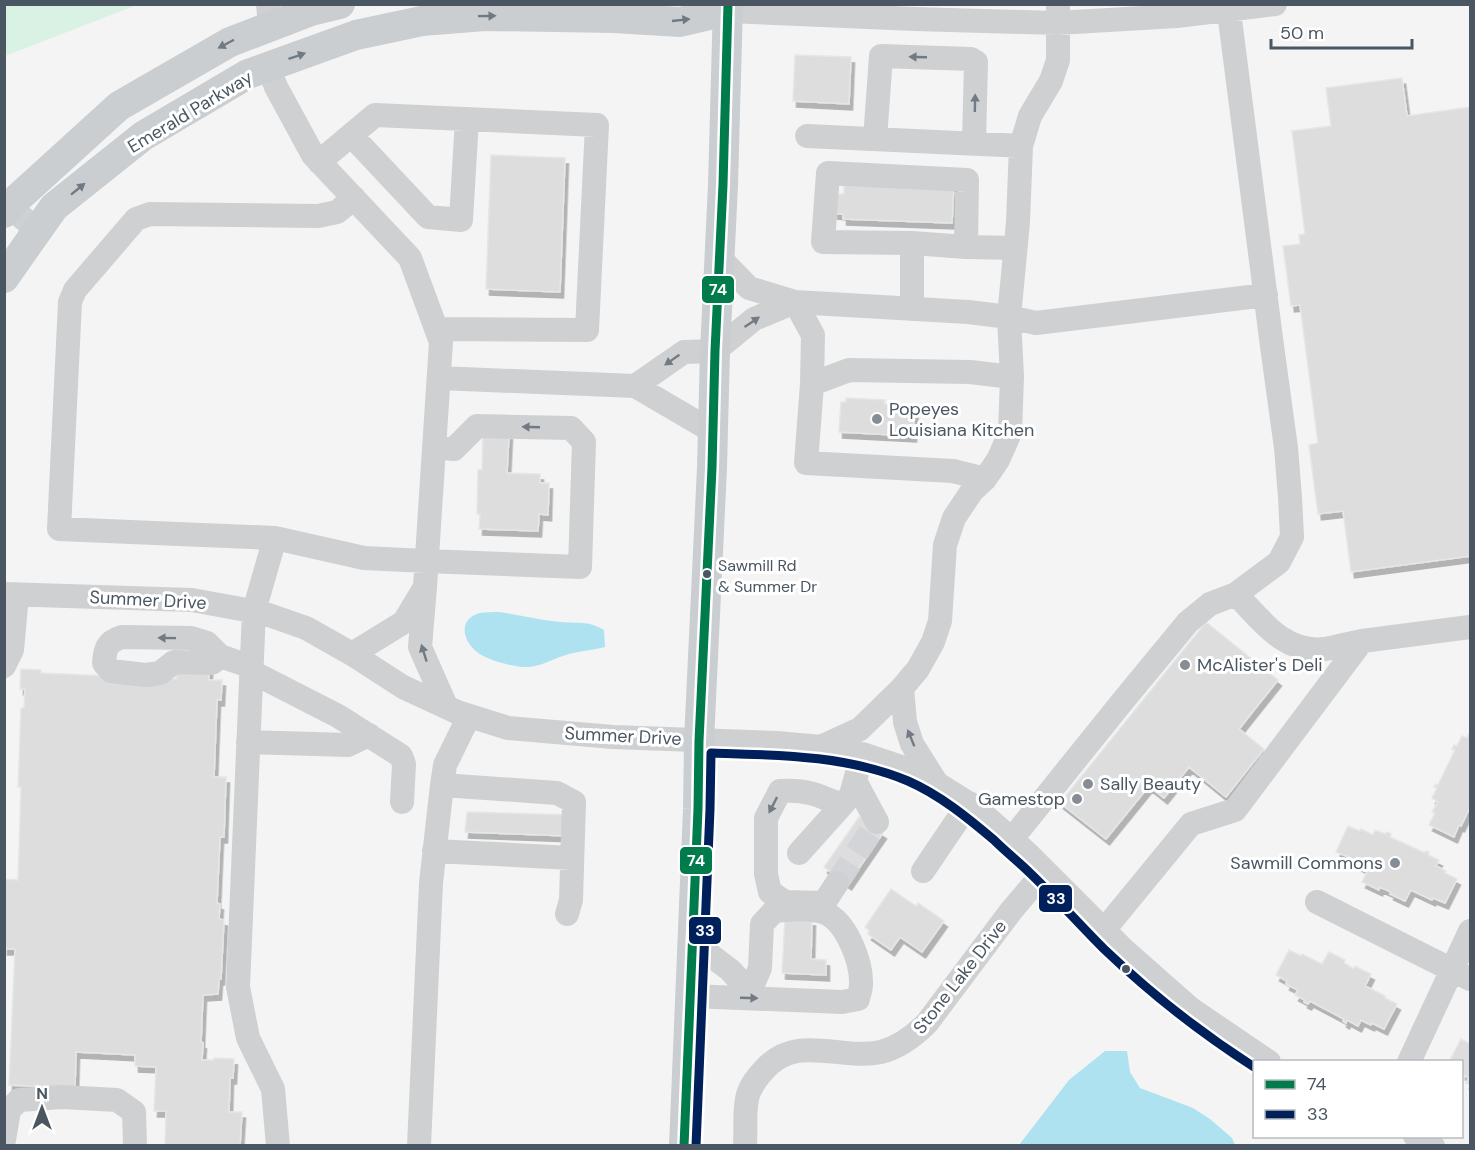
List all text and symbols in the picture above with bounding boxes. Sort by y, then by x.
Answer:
one-way arrow [477,12,496,21]
scale bar [1271,12,1412,50]
one-way arrow [672,15,691,25]
text: 50 m [1280,21,1324,45]
one-way arrow [217,39,235,49]
one-way arrow [288,51,306,61]
one-way arrow [909,52,928,62]
street label: Emerald Parkway [123,65,257,159]
one-way arrow [970,93,980,112]
one-way arrow [70,183,85,195]
line badge: 74 [701,275,735,304]
text: 74 [709,279,727,300]
one-way arrow [744,316,760,328]
one-way arrow [665,354,681,366]
place label: Popeyes Louisiana Kitchen [889,397,1034,442]
marker: Popeyes Louisiana Kitchen [870,412,884,426]
one-way arrow [522,423,541,432]
place label: Sawmill Rd & Summer Dr [718,555,817,597]
marker: Sawmill Rd & Summer Dr [701,568,713,580]
street label: Summer Drive [89,585,207,615]
one-way arrow [158,633,177,643]
one-way arrow [419,643,428,661]
place label: McAlister's Deli [1197,653,1323,677]
marker: McAlister's Deli [1178,658,1192,672]
street label: Summer Drive [564,721,682,751]
one-way arrow [906,729,916,747]
place label: Sally Beauty [1100,772,1201,796]
marker: Sally Beauty [1081,777,1095,791]
place label: Gamestop [978,787,1065,811]
marker: Gamestop [1070,792,1084,806]
one-way arrow [768,797,778,814]
line badge: 74 [679,846,713,875]
text: 74 [687,850,705,871]
place label: Sawmill Commons [1230,851,1383,875]
marker: Sawmill Commons [1388,856,1402,870]
line badge: 33 [1038,884,1073,913]
text: 33 [1046,888,1066,909]
street label: Stone Lake Drive [908,915,1012,1039]
line badge: 33 [688,916,722,945]
text: 33 [695,920,715,941]
unlabelled marker [1120,963,1132,975]
one-way arrow [740,993,759,1002]
legend [1253,1060,1463,1138]
text: 74 [1307,1072,1327,1096]
north arrow [12,1078,72,1138]
text: N [36,1083,48,1104]
text: 33 [1307,1102,1328,1126]

